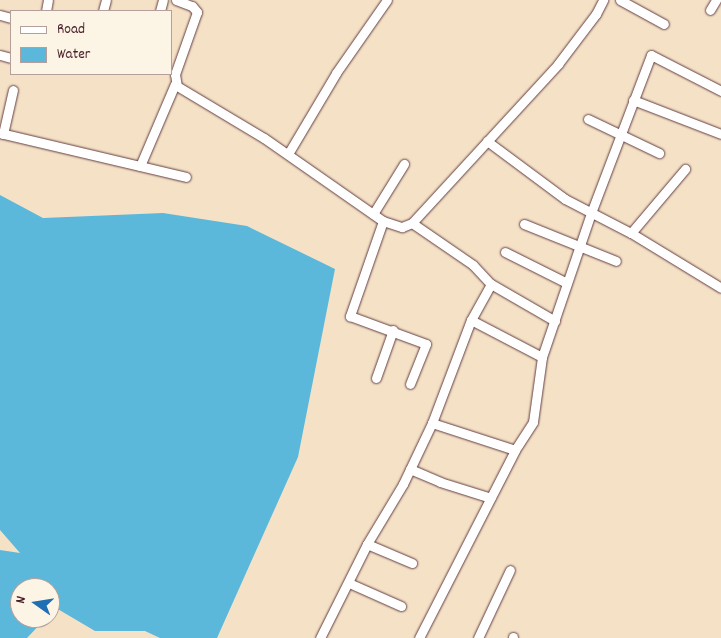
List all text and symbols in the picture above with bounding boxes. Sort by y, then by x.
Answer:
legend [10,10,172,75]
text: Road [57,19,85,41]
text: Water [57,44,90,66]
north arrow [10,578,60,628]
text: N [11,594,32,605]

